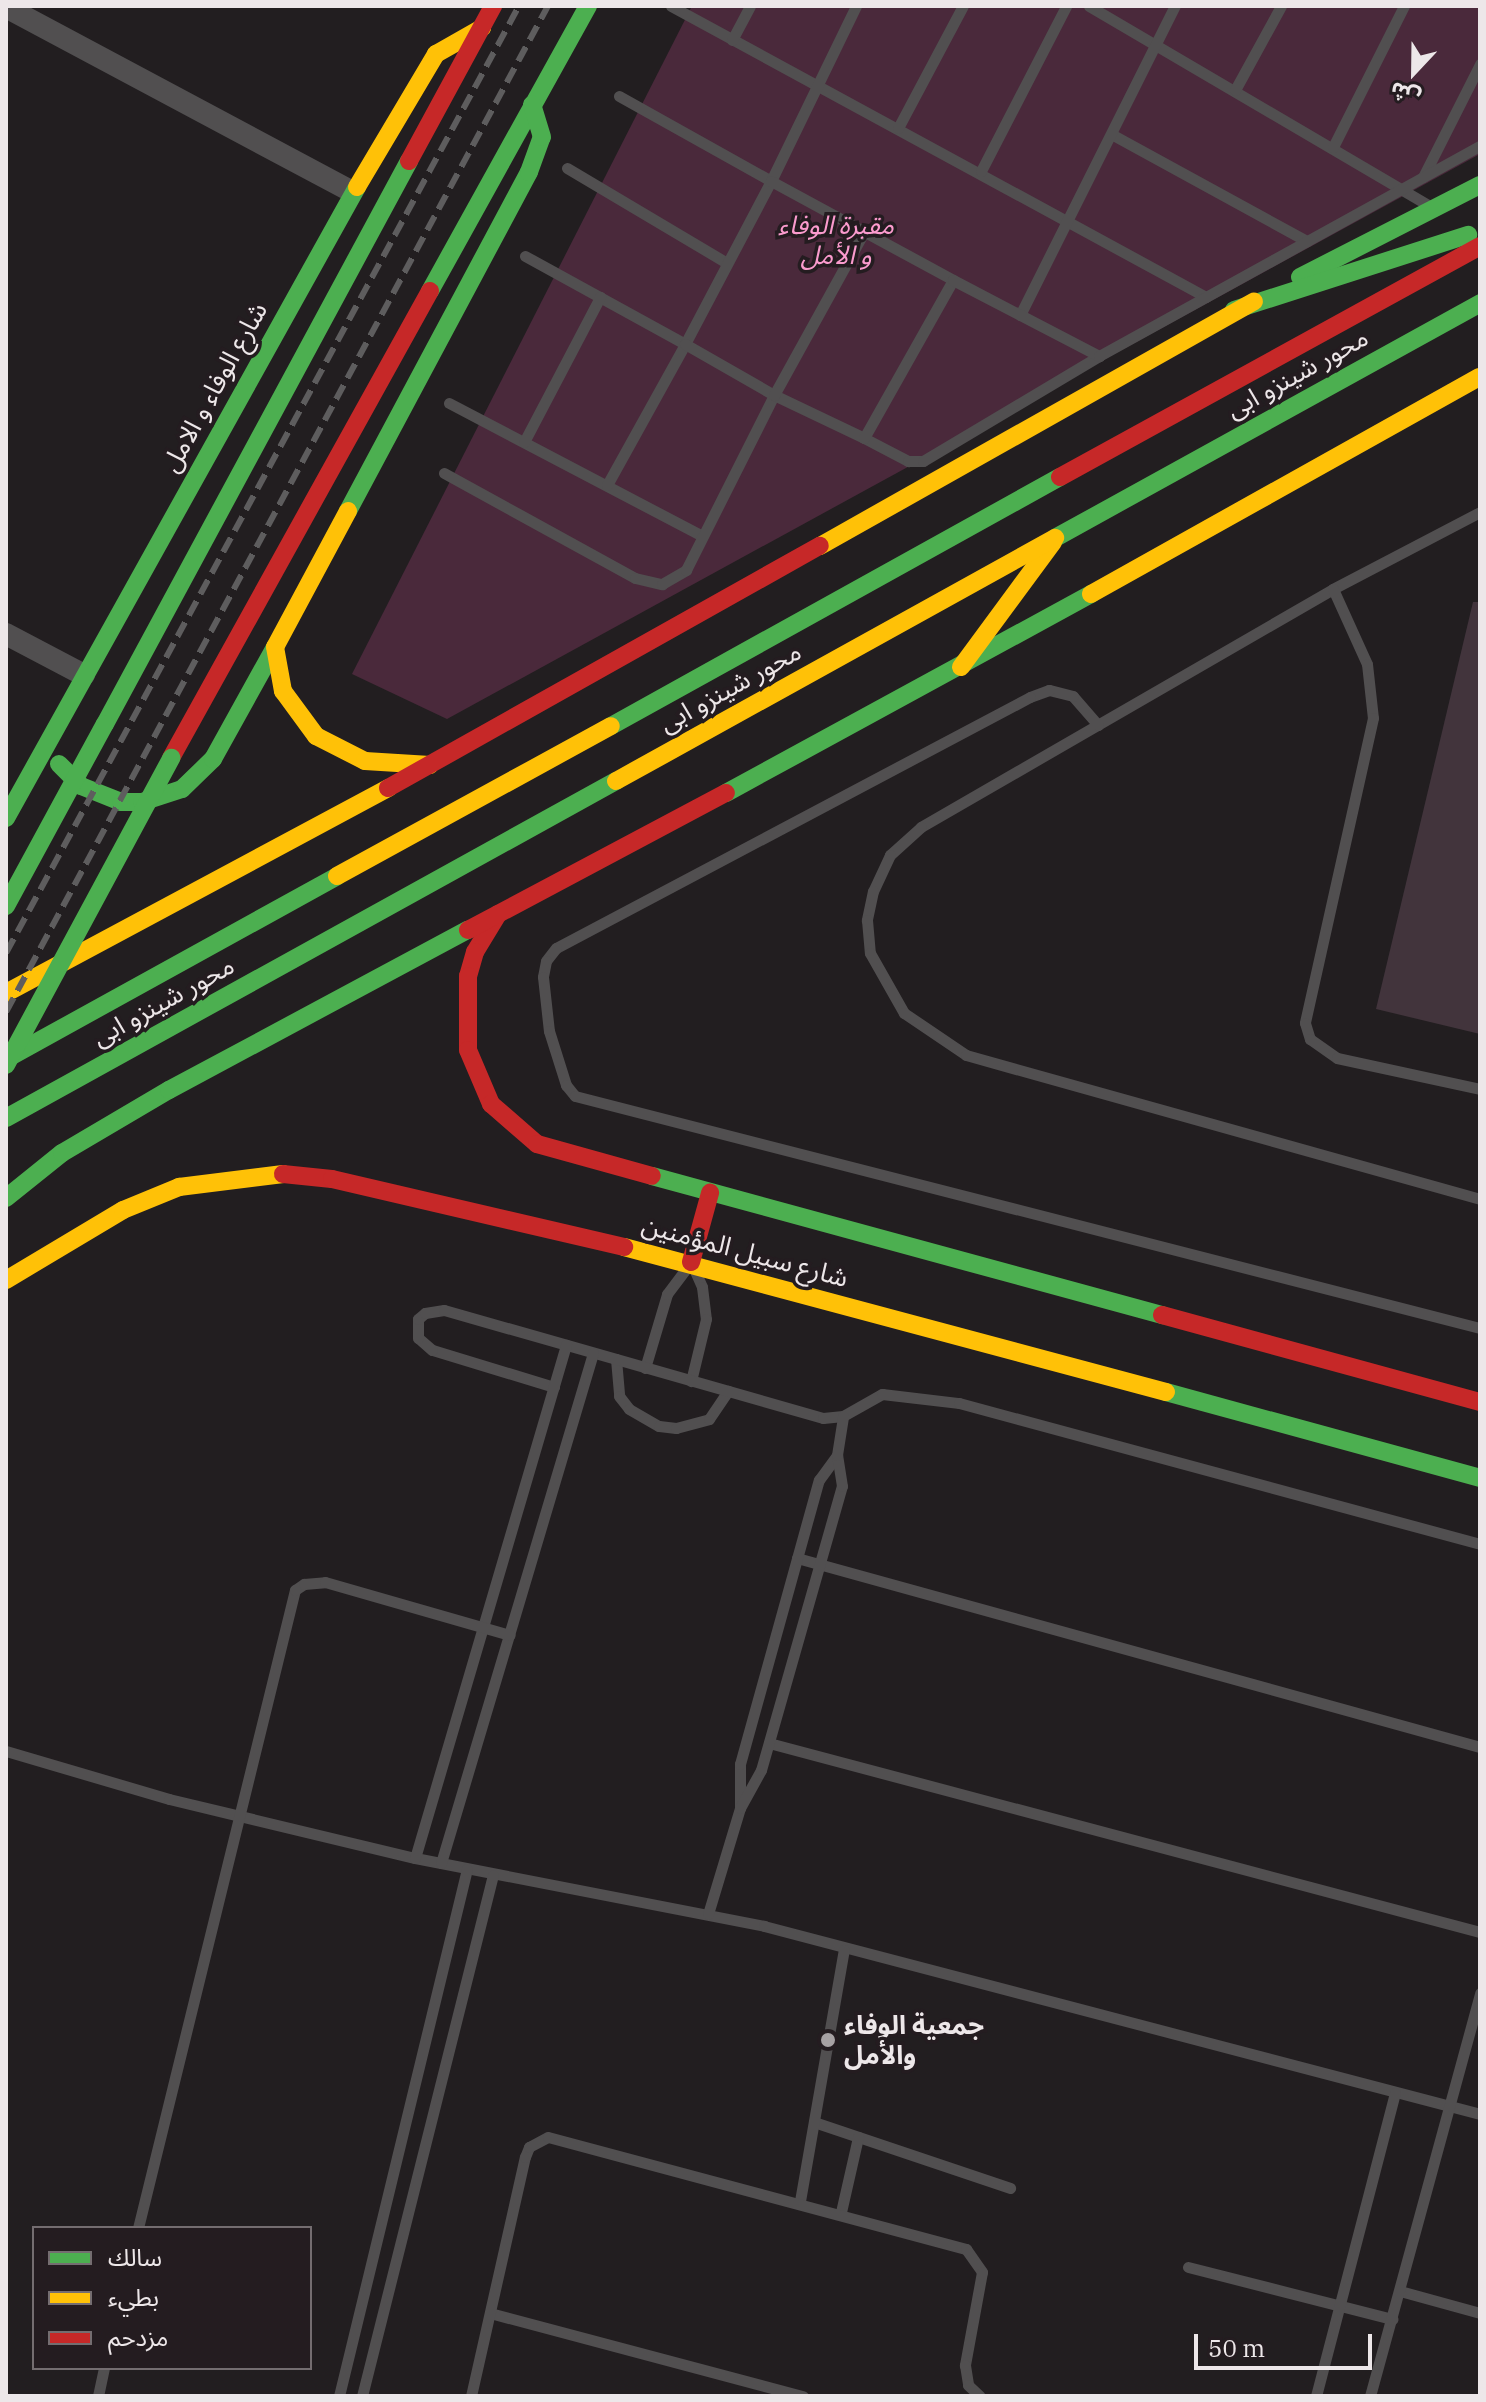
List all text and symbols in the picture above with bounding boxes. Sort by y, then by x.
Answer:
north arrow [1374,32,1454,112]
text: ش [1385,76,1424,114]
park label: مقبرة الوفاء و الأمل [778,209,894,270]
street label: شارع الوفاء و الامل [154,297,274,477]
street label: محور شينزو ابى [1221,321,1373,425]
street label: محور شينزو ابى [654,635,806,739]
street label: محور شينزو ابى [87,949,239,1053]
street label: شارع سبيل المؤمنين [638,1208,852,1294]
place label: جمعية الوفاء والأمل [844,2009,984,2070]
marker: جمعية الوفاء والأمل [819,2031,837,2049]
legend [32,2226,312,2370]
text: سالك [108,2241,162,2273]
text: بطيء [108,2281,159,2313]
scale bar [1198,2318,1376,2368]
text: مزدحم [108,2321,168,2353]
text: 50 m [1208,2332,1265,2364]

